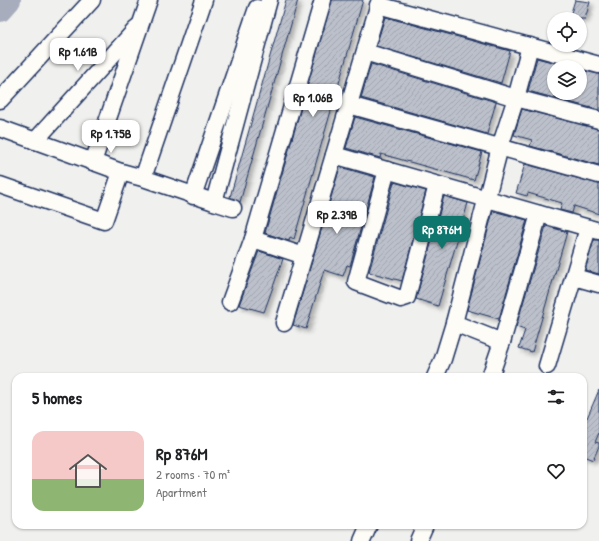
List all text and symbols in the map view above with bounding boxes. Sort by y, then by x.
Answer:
map controls [547,12,587,100]
button: locate [547,12,587,52]
pin: Rp 1.61B [37,38,119,72]
text: Rp 1.61B [59,42,97,60]
button: layers [547,60,587,100]
pin: Rp 1.06B [272,84,354,118]
text: Rp 1.06B [293,88,333,106]
pin: Rp 1.75B [70,120,152,154]
text: Rp 1.75B [91,124,131,142]
pin: Rp 2.39B [296,201,378,235]
text: Rp 2.39B [317,205,357,223]
pin: Rp 876M [405,216,479,250]
text: Rp 876M [422,220,462,238]
text: 5 homes [32,386,82,409]
icon: filters [545,386,567,408]
text: Rp 876M [156,442,208,465]
icon: home [64,447,112,495]
icon: heart [545,460,567,482]
text: 2 rooms · 70 m² [156,465,230,483]
text: Apartment [156,483,207,501]

